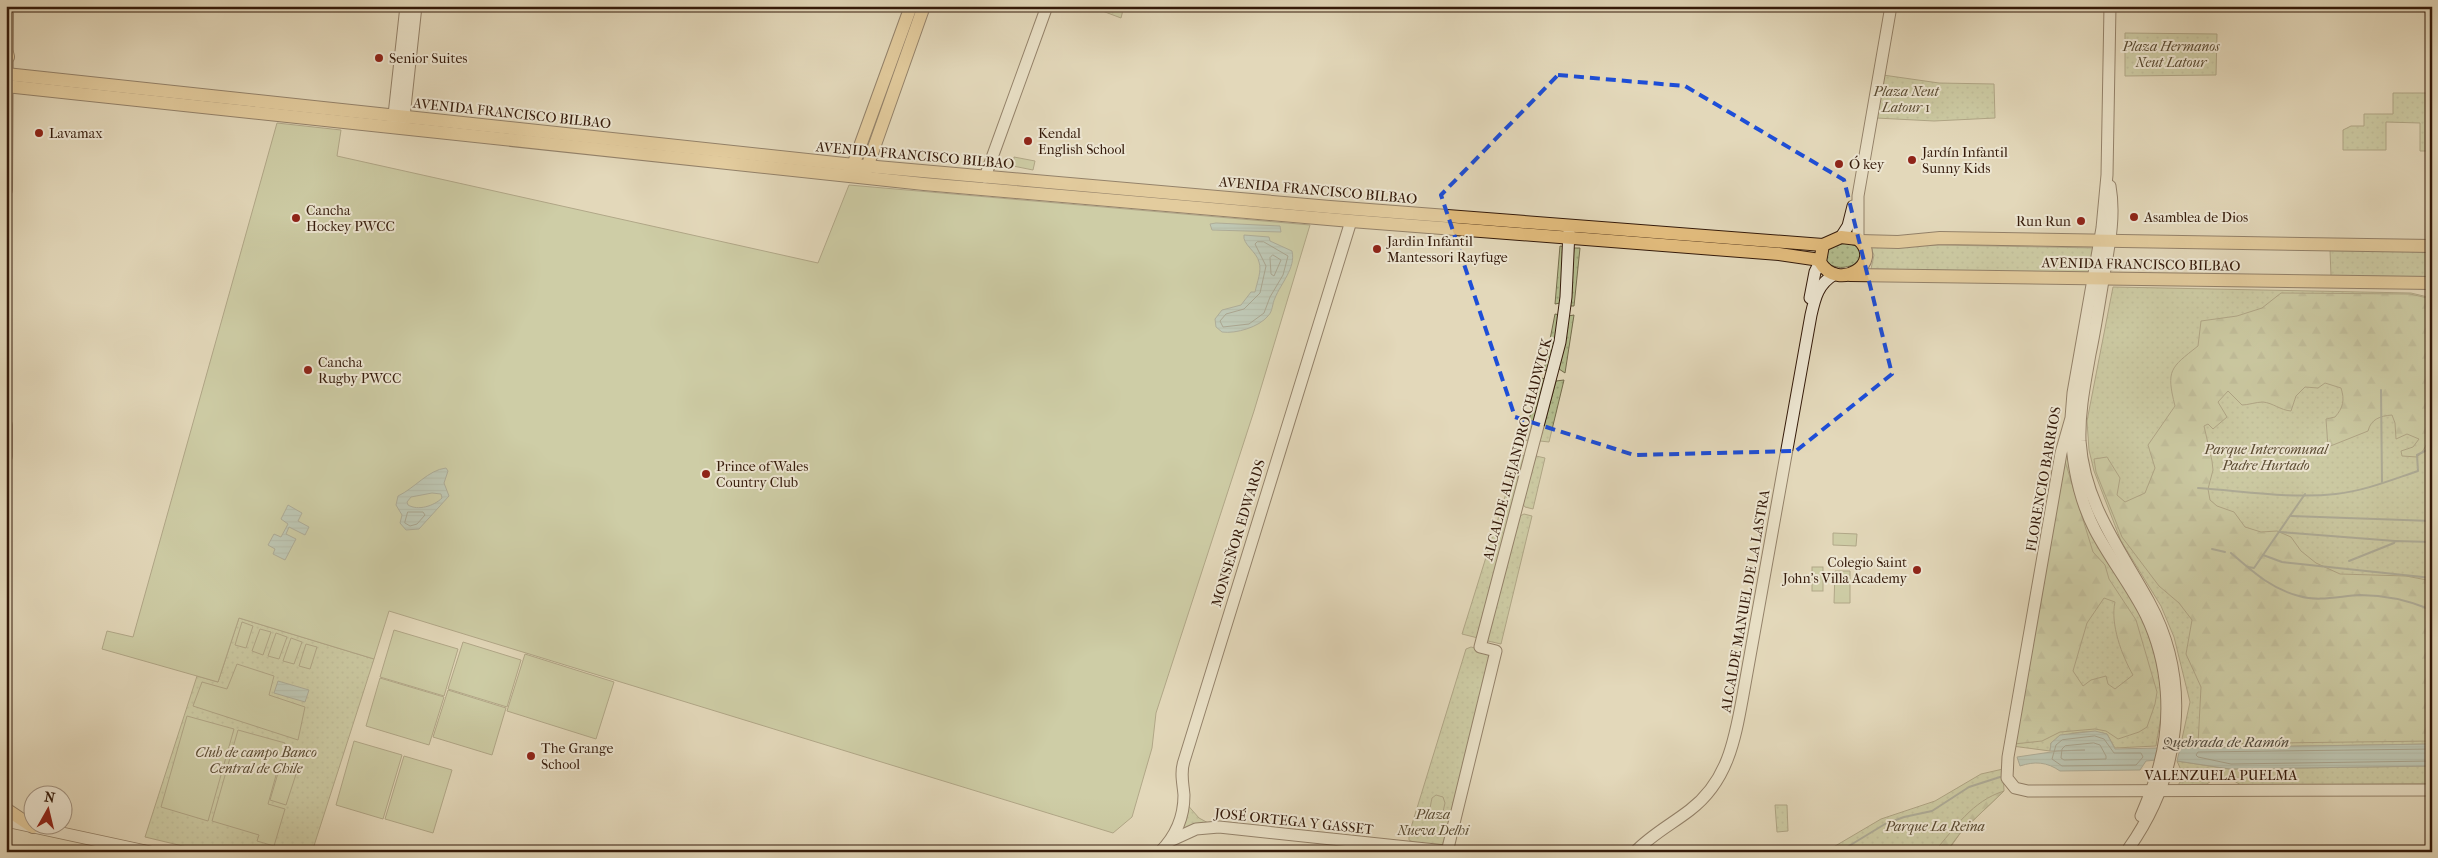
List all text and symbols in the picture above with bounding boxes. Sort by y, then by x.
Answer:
park label: Plaza Hermanos Neut Latour [2121,38,2220,71]
place label: Senior Suites [389,50,468,67]
marker: Senior Suites [373,52,385,64]
park label: Plaza Neut Latour 1 [1872,83,1939,116]
street label: AVENIDA FRANCISCO BILBAO [411,95,612,132]
place label: Lavamax [49,125,103,142]
place label: Kendal English School [1038,125,1125,158]
marker: Lavamax [33,127,45,139]
marker: Kendal English School [1022,135,1034,147]
street label: AVENIDA FRANCISCO BILBAO [814,138,1015,173]
place label: Jardín Infantil Sunny Kids [1921,144,2008,177]
marker: Jardín Infantil Sunny Kids [1906,154,1918,166]
place label: Ó key [1849,155,1885,173]
marker: Ó key [1833,158,1845,170]
street label: AVENIDA FRANCISCO BILBAO [1217,173,1418,208]
place label: Cancha Hockey PWCC [306,202,395,235]
place label: Asamblea de Dios [2143,209,2248,226]
marker: Asamblea de Dios [2128,211,2140,223]
marker: Cancha Hockey PWCC [290,212,302,224]
place label: Run Run [2016,213,2071,230]
marker: Run Run [2075,215,2087,227]
place label: Jardin Infantil Mantessori Rayfuge [1386,233,1508,266]
marker: Jardin Infantil Mantessori Rayfuge [1371,243,1383,255]
street label: AVENIDA FRANCISCO BILBAO [2040,254,2241,275]
street label: ALCALDE ALEJANDRO CHADWICK [1479,335,1556,564]
place label: Cancha Rugby PWCC [318,354,401,387]
marker: Cancha Rugby PWCC [302,364,314,376]
street label: FLORENCIO BARRIOS [2022,405,2065,553]
park label: Parque Intercomunal Padre Hurtado [2203,441,2329,474]
street label: MONSEÑOR EDWARDS [1208,457,1269,609]
place label: Prince of Wales Country Club [716,458,808,491]
marker: Prince of Wales Country Club [700,468,712,480]
street label: ALCALDE MANUEL DE LA LASTRA [1717,487,1774,715]
place label: Colegio Saint John's Villa Academy [1782,554,1908,587]
marker: Colegio Saint John's Villa Academy [1911,564,1923,576]
water label: Quebrada de Ramón [2162,733,2289,751]
place label: The Grange School [541,740,613,773]
park label: Club de campo Banco Central de Chile [195,744,317,777]
marker: The Grange School [525,750,537,762]
street label: VALENZUELA PUELMA [2144,767,2298,784]
north arrow [22,786,72,836]
text: N [43,788,57,807]
street label: JOSÉ ORTEGA Y GASSET [1213,804,1375,838]
park label: Plaza Nueva Delhi [1396,806,1470,839]
park label: Parque La Reina [1884,818,1985,835]

